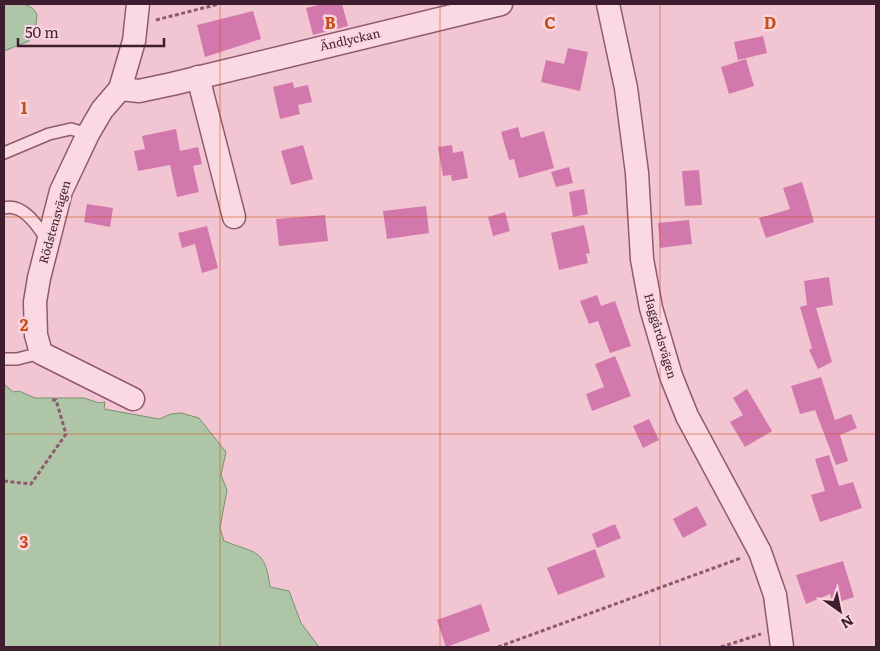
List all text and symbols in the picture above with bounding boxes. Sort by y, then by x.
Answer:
text: B [324,10,336,34]
text: C [544,10,556,34]
text: D [764,10,776,34]
scale bar [18,15,164,47]
text: 50 m [25,20,59,43]
street label: Ändlyckan [318,23,382,55]
text: 1 [21,95,28,119]
street label: Rödstensvägen [34,178,75,266]
street label: Haggårdsvägen [640,291,682,381]
text: 2 [20,312,29,336]
text: 3 [20,529,29,553]
north arrow [815,586,865,636]
text: N [837,611,858,634]

